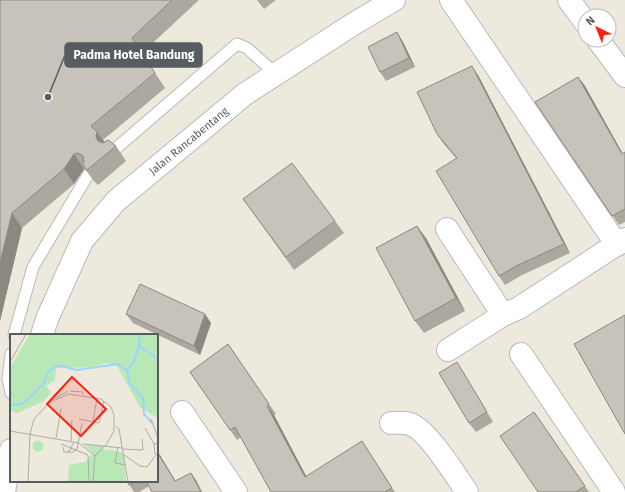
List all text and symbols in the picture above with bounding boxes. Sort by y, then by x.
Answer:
north arrow [577,8,617,48]
text: N [583,14,598,28]
callout: Padma Hotel Bandung [65,43,202,67]
text: Padma Hotel Bandung [74,48,195,62]
street label: Jalan Rancabentang [147,104,231,178]
inset map [10,334,158,482]

